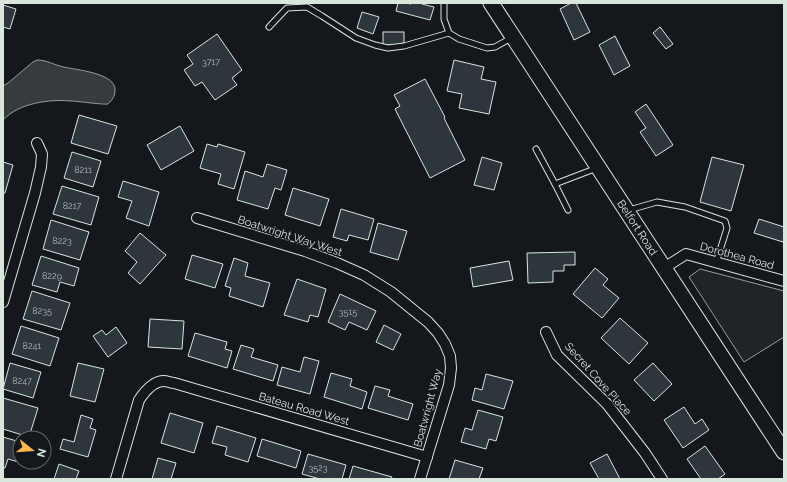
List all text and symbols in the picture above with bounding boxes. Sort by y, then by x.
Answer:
house number: 3717 [202,57,220,67]
house number: 8211 [74,165,92,175]
street label: Belfort Road [615,197,660,258]
house number: 8217 [63,201,82,211]
street label: Boatwright Way West [236,213,344,259]
house number: 8223 [52,236,72,246]
street label: Dorothea Road [698,240,776,272]
house number: 8229 [42,271,62,281]
house number: 8235 [32,306,52,316]
house number: 3515 [339,307,357,317]
street label: Secret Cove Place [562,340,634,418]
house number: 8241 [23,341,42,351]
street label: Boatwright Way [411,367,445,449]
house number: 8247 [12,376,32,386]
street label: Bateau Road West [257,390,351,428]
north arrow [12,430,52,470]
text: N [34,447,49,459]
house number: 3523 [308,463,328,473]

